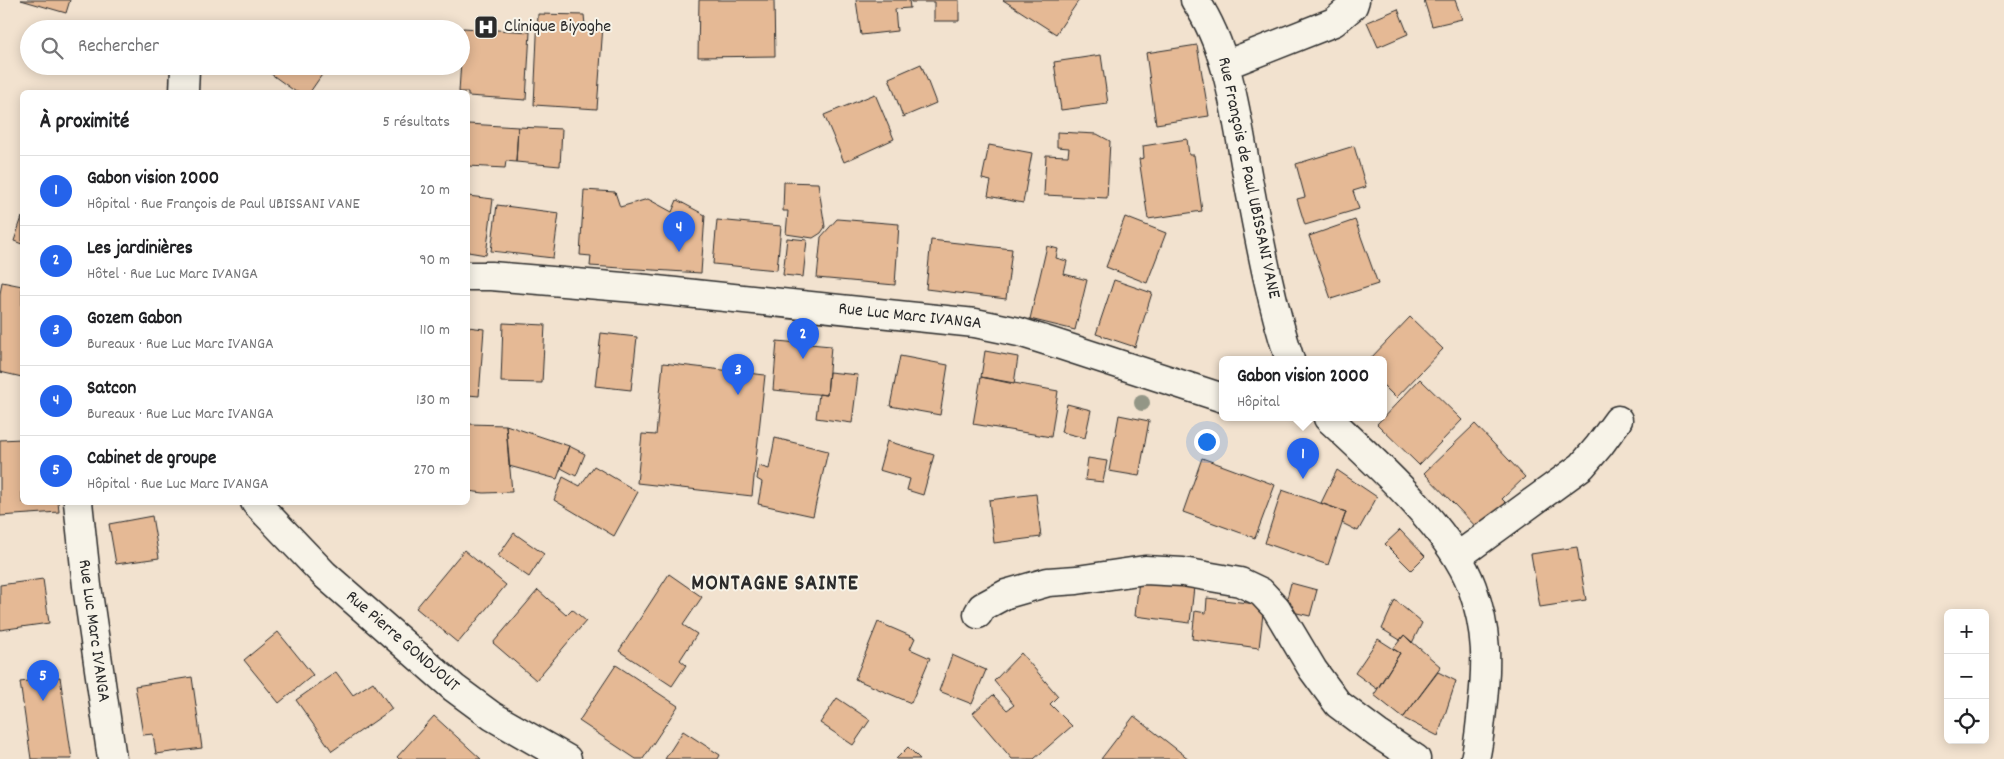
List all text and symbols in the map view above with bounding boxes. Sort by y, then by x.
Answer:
hospital icon: Clinique Biyoghe [473,14,499,40]
place label: Clinique Biyoghe [504,15,611,40]
search box [20,20,470,75]
icon: search [38,34,66,62]
text: Rechercher [78,34,159,61]
street label: Rue François de Paul UBISSANI VANE [1210,55,1286,301]
text: À proximité [40,108,129,138]
text: 5 résultats [383,111,450,134]
text: Gabon vision 2000 [87,166,219,193]
text: 1 [54,179,58,202]
text: 20 m [420,179,450,202]
text: Hôpital · Rue François de Paul UBISSANI VANE [87,193,360,216]
pin: 4 [663,211,695,252]
text: Les jardinières [87,236,193,263]
text: 2 [53,249,60,272]
text: 90 m [419,249,450,272]
text: Hôtel · Rue Luc Marc IVANGA [87,263,258,286]
street label: Rue Luc Marc IVANGA [837,297,983,337]
text: Gozem Gabon [87,306,182,333]
pin: 2 [787,318,819,359]
text: 3 [52,319,60,342]
text: 110 m [420,319,450,342]
text: Bureaux · Rue Luc Marc IVANGA [87,333,274,356]
pin: 3 [722,354,754,395]
popup [1219,356,1387,421]
text: Gabon vision 2000 [1237,364,1369,391]
text: Satcon [87,376,136,403]
text: 4 [53,389,59,412]
text: 130 m [416,389,450,412]
text: Hôpital [1237,391,1280,414]
text: Bureaux · Rue Luc Marc IVANGA [87,403,274,426]
your location [1194,429,1220,455]
pin: 1 [1287,438,1319,479]
text: Cabinet de groupe [87,446,216,473]
text: 5 [52,459,60,482]
text: 270 m [414,459,450,482]
text: Hôpital · Rue Luc Marc IVANGA [87,473,269,496]
street label: Rue Luc Marc IVANGA [71,558,115,704]
district label: MONTAGNE SAINTE [691,569,859,600]
street label: Rue Pierre GONDJOUT [340,585,464,699]
map controls [1944,609,1989,744]
button: + [1944,609,1989,654]
button: − [1944,654,1989,699]
pin: 5 [27,660,59,701]
button: locate [1944,699,1989,744]

